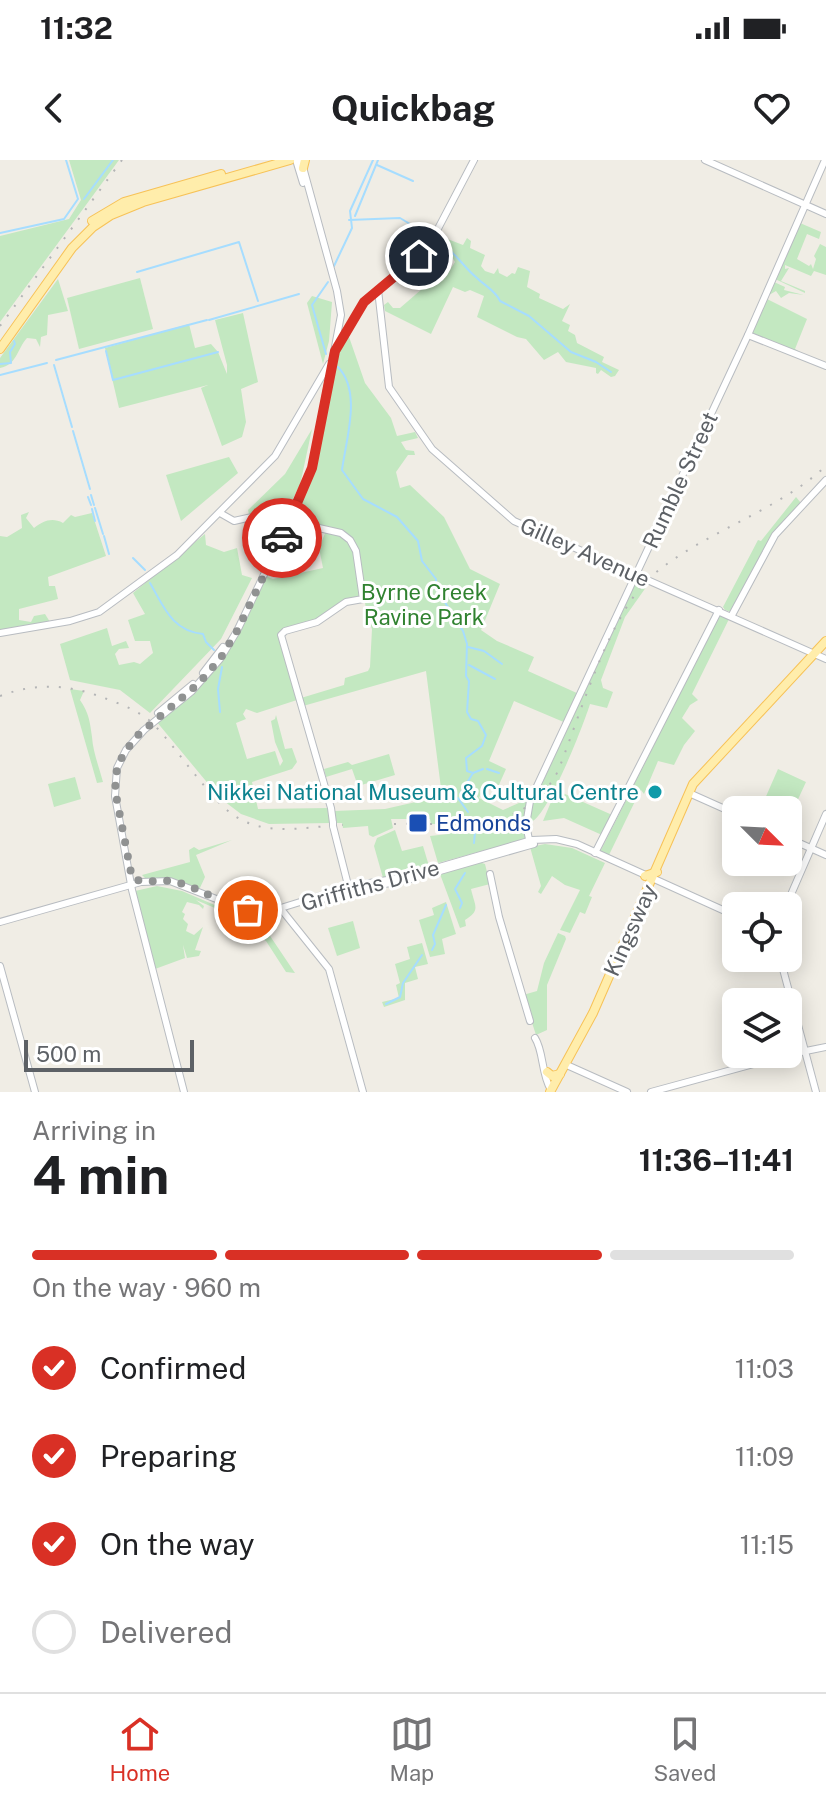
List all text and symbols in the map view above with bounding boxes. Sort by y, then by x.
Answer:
text: 11:32 [40,10,113,46]
icon: back [32,86,76,130]
icon: heart [750,86,794,130]
text: Quickbag [331,87,495,129]
pin [385,222,453,290]
icon: home [397,234,441,278]
street label: Rumble Street [637,408,723,552]
courier [242,498,322,578]
street label: Gilley Avenue [516,512,654,592]
icon: car [260,516,304,560]
park label: Byrne Creek Ravine Park [361,579,487,630]
place label: Nikkei National Museum & Cultural Centre [207,779,639,805]
marker: Nikkei National Museum & Cultural Centre [646,783,664,801]
north arrow [722,796,802,876]
map controls [722,796,802,1068]
place label: Edmonds [436,810,531,836]
marker: Edmonds [407,812,429,834]
street label: Griffiths Drive [298,854,442,916]
pin [214,876,282,944]
street label: Kingsway [598,880,662,980]
icon: bag [226,888,270,932]
button: locate [722,892,802,972]
button: layers [722,988,802,1068]
scale bar [24,1036,194,1072]
text: 500 m [36,1041,101,1067]
text: Arriving in [32,1115,156,1146]
text: 11:36–11:41 [639,1142,794,1178]
text: 4 min [32,1145,169,1206]
text: On the way · 960 m [32,1272,261,1303]
icon: check [32,1346,76,1390]
text: Confirmed [100,1350,246,1386]
text: 11:03 [735,1353,794,1384]
icon: check [32,1434,76,1478]
text: Preparing [100,1438,237,1474]
text: 11:09 [735,1441,794,1472]
icon: check [32,1522,76,1566]
text: On the way [100,1526,254,1562]
text: 11:15 [740,1529,794,1560]
text: Delivered [100,1614,232,1650]
tab: Home [110,1712,170,1786]
tab: Map [389,1712,434,1786]
tab: Saved [653,1712,716,1786]

